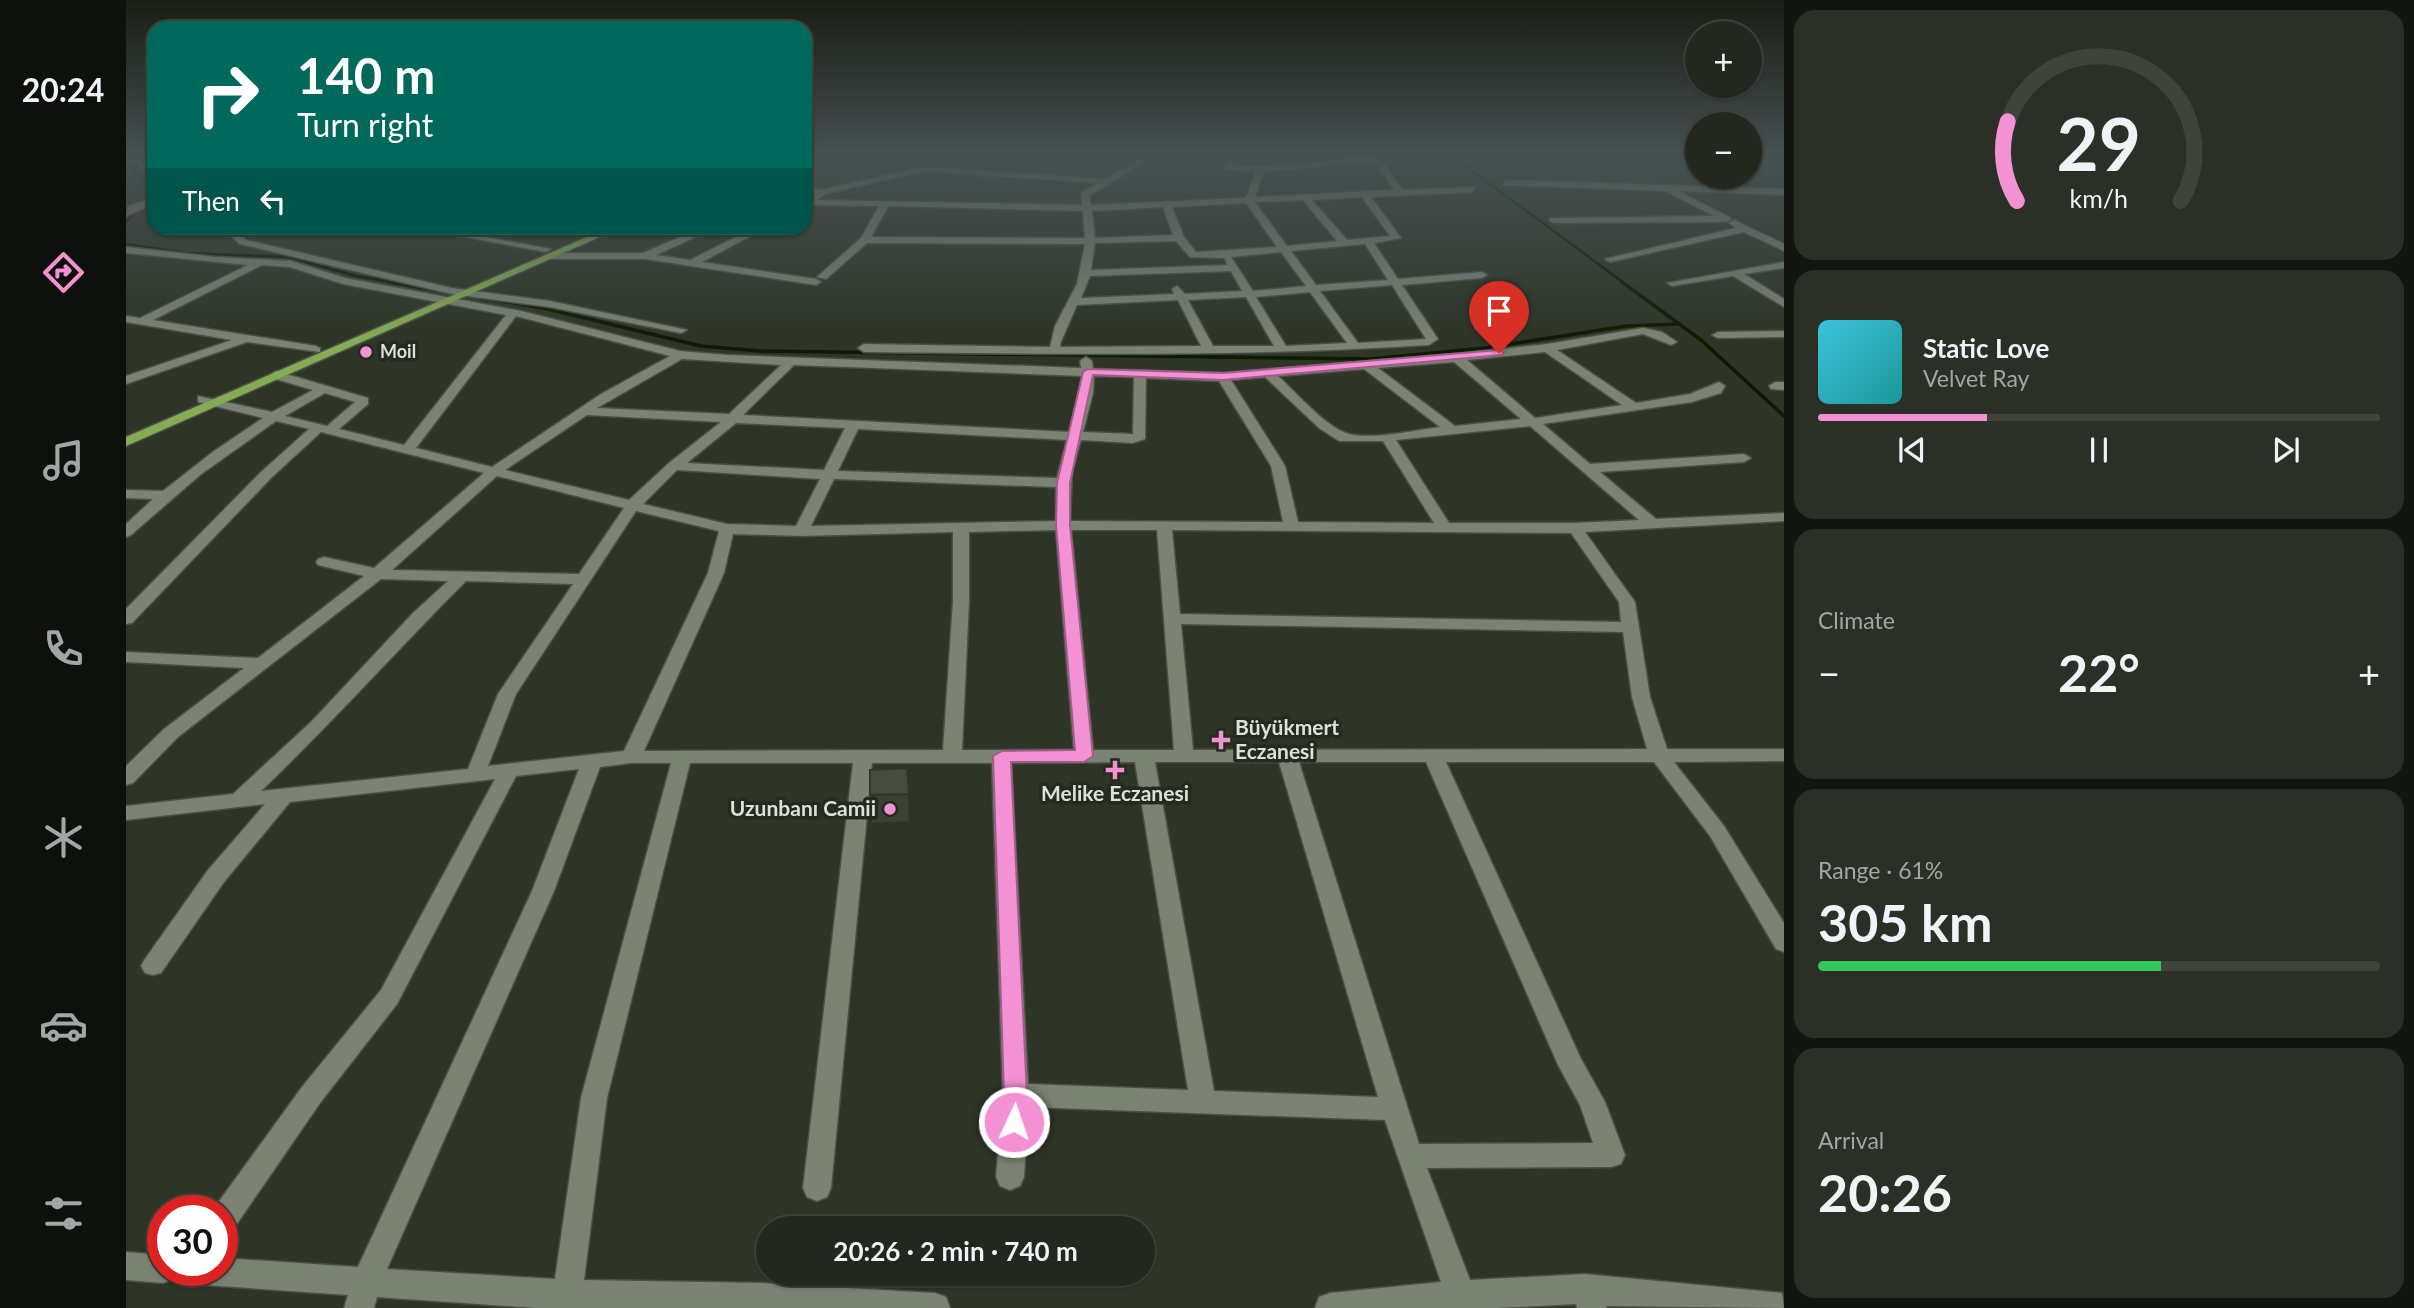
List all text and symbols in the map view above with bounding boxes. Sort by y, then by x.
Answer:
map controls [1685,21,1762,189]
button: + [1685,21,1762,98]
text: 140 m [297,46,435,104]
icon: right [182,49,273,140]
text: 20:24 [22,70,104,109]
text: 29 [2057,99,2141,187]
text: Turn right [297,105,433,144]
button: − [1685,112,1762,189]
icon: left [254,182,292,220]
text: km/h [2070,183,2128,213]
text: Then [182,185,240,217]
icon: directions [39,248,88,297]
pin [1469,281,1529,353]
icon: arrive [1480,292,1518,330]
text: Static Love [1923,332,2050,364]
place label: Moil [380,340,416,362]
marker: Moil [358,344,374,360]
text: Velvet Ray [1923,364,2029,392]
icon: previous [1893,431,1931,469]
icon: pause [2080,431,2118,469]
icon: next [2267,431,2305,469]
icon: music [39,436,88,485]
text: Climate [1818,606,1895,634]
icon: phone [39,624,88,673]
text: 22° [2058,641,2140,703]
text: − [1818,650,1840,696]
text: + [2358,650,2380,696]
place label: Büyükmert Eczanesi [1235,714,1339,763]
marker: Büyükmert Eczanesi [1213,732,1229,748]
marker: Melike Eczanesi [1107,762,1123,778]
place label: Melike Eczanesi [1041,780,1189,805]
place label: Uzunbanı Camii [730,795,876,820]
marker: Uzunbanı Camii [882,801,898,817]
icon: climate [39,813,88,862]
text: Range · 61% [1818,856,1943,884]
text: 305 km [1818,891,1992,953]
icon: car [39,1001,88,1050]
position arrow [977,1085,1051,1159]
text: Arrival [1818,1126,1884,1154]
text: 20:26 [1818,1161,1952,1223]
icon: filters [39,1189,88,1238]
speed limit sign: 30 [147,1195,238,1286]
text: 20:26 · 2 min · 740 m [833,1235,1078,1267]

